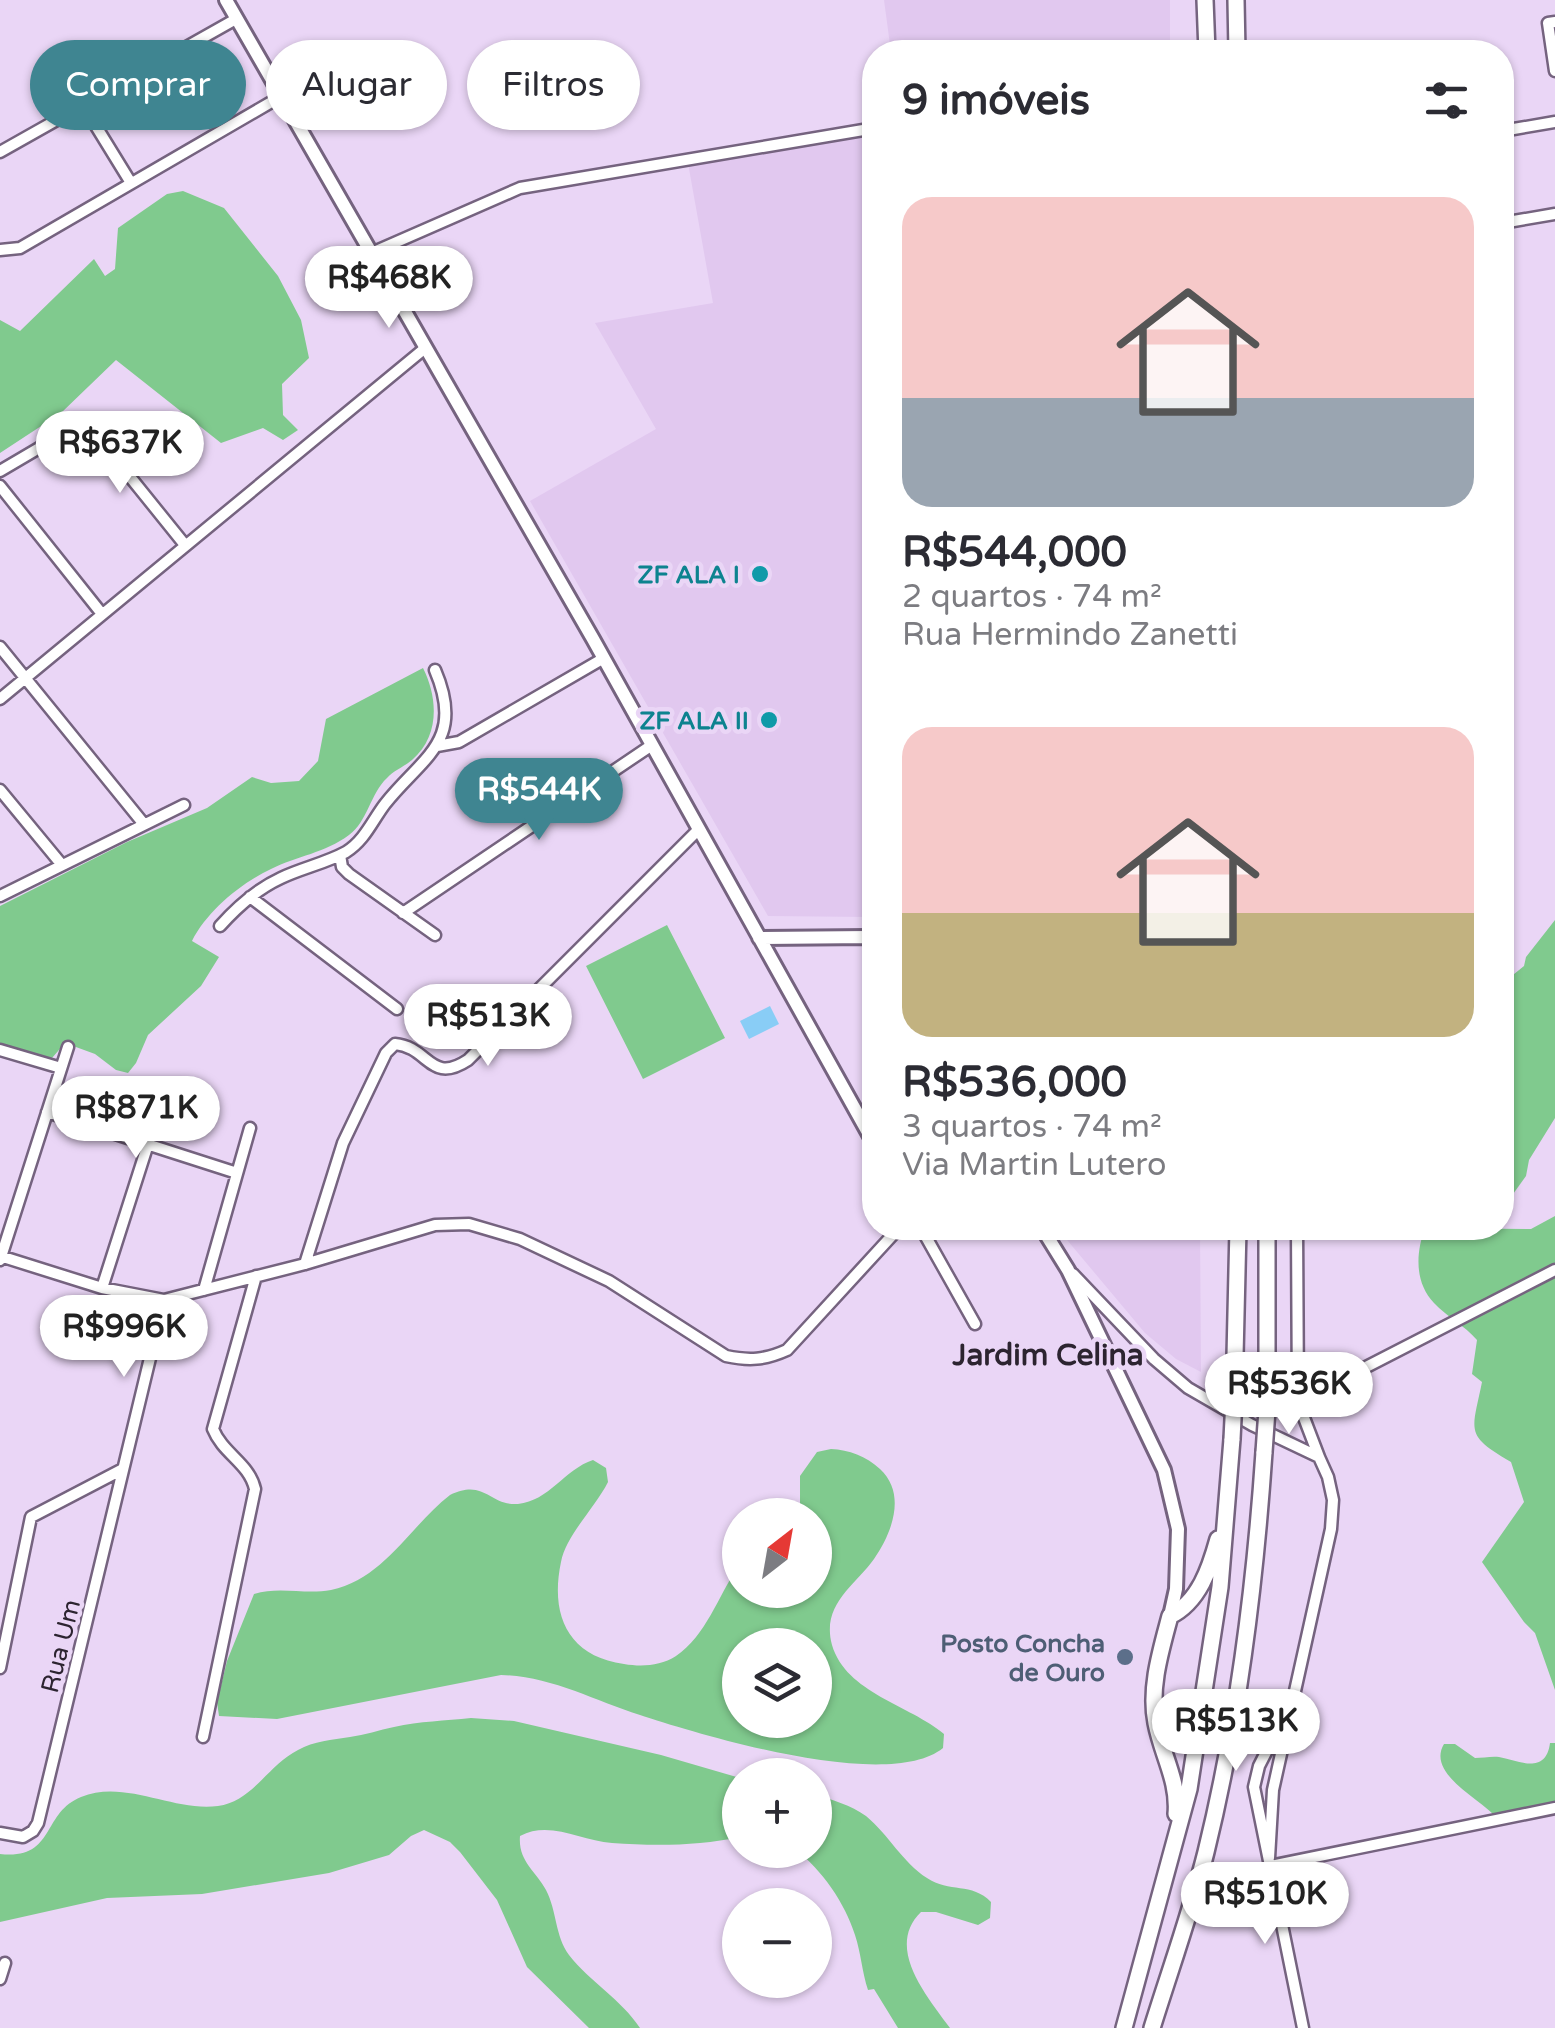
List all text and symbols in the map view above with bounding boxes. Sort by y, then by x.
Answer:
chip: Comprar [30,40,246,130]
chip: Alugar [266,40,447,130]
chip: Filtros [467,40,640,130]
icon: filters [1419,73,1474,128]
text: 9 imóveis [902,75,1090,126]
pin: R$468K [308,246,470,331]
text: R$468K [327,259,451,297]
icon: home [1098,262,1278,442]
pin: R$637K [39,411,201,496]
text: R$637K [58,424,182,462]
text: R$544,000 [902,527,1127,578]
place label: ZF ALA I [638,560,740,590]
marker: ZF ALA I [749,563,771,585]
text: 2 quartos · 74 m² [902,578,1162,616]
text: Rua Hermindo Zanetti [902,616,1238,654]
place label: ZF ALA II [639,706,749,736]
marker: ZF ALA II [758,709,780,731]
pin: R$544K [458,758,620,843]
text: R$544K [477,771,601,809]
icon: home [1098,792,1278,972]
pin: R$513K [407,984,569,1069]
text: R$513K [426,997,550,1035]
text: R$536,000 [902,1057,1127,1108]
pin: R$871K [55,1076,217,1161]
text: R$871K [74,1089,198,1127]
text: 3 quartos · 74 m² [902,1108,1162,1146]
text: Via Martin Lutero [902,1146,1167,1184]
pin: R$996K [43,1295,205,1380]
text: R$996K [62,1308,186,1346]
district label: Jardim Celina [951,1337,1144,1374]
pin: R$536K [1208,1352,1370,1437]
text: R$536K [1227,1365,1351,1403]
north arrow [722,1498,832,1608]
map controls [722,1498,832,1998]
street label: Rua Um [35,1597,87,1696]
button: layers [722,1628,832,1738]
place label: Posto Concha de Ouro [940,1629,1105,1688]
marker: Posto Concha de Ouro [1114,1646,1136,1668]
pin: R$513K [1155,1689,1317,1774]
text: R$513K [1174,1702,1298,1740]
button: + [722,1758,832,1868]
pin: R$510K [1184,1862,1346,1947]
text: R$510K [1203,1875,1327,1913]
button: − [722,1888,832,1998]

